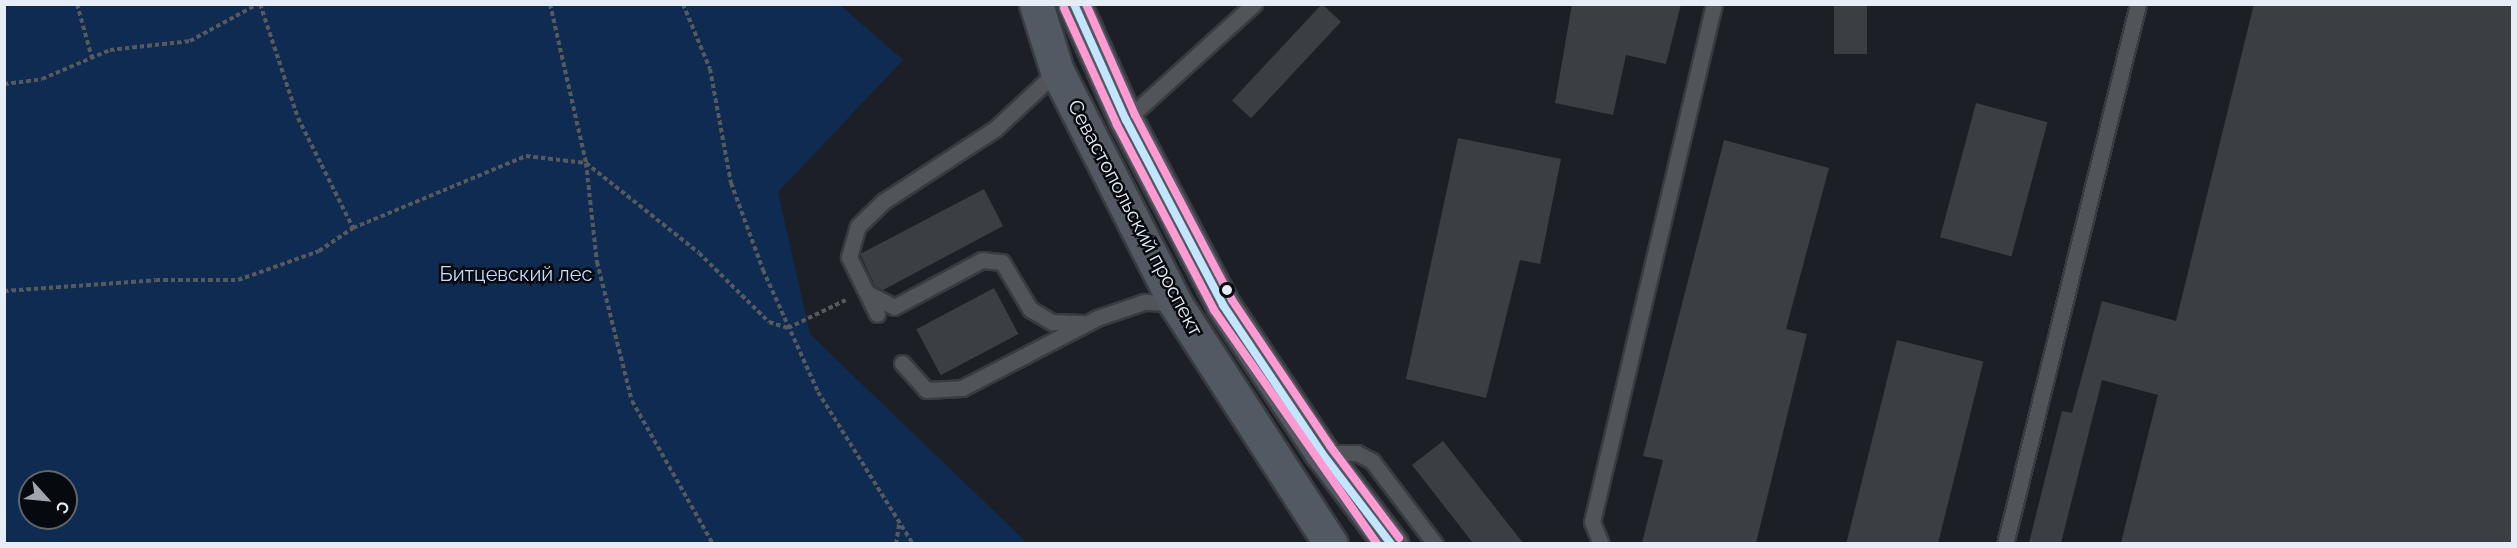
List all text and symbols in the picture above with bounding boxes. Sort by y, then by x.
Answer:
street label: Севастопольский проспект [1062,96,1208,340]
park label: Битцевский лес [440,262,592,286]
unlabelled marker [1221,284,1233,296]
north arrow [18,470,78,530]
text: С [52,498,74,517]

